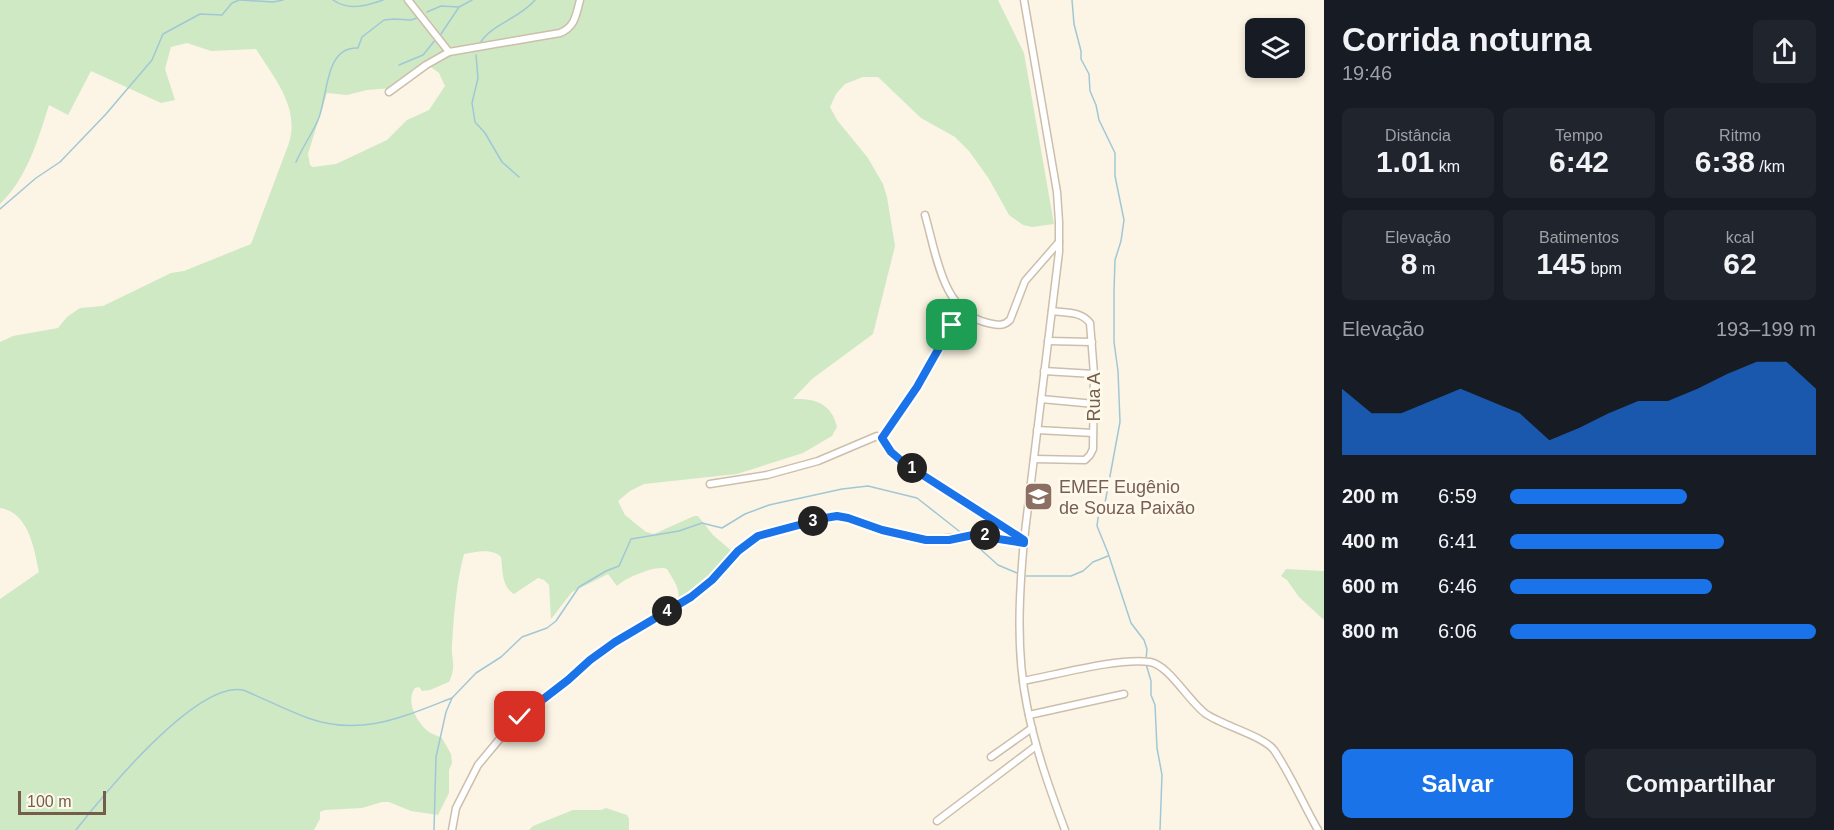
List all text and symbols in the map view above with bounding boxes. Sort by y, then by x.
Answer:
map controls [1245,18,1305,78]
button: layers [1245,18,1305,78]
button: share [1753,20,1816,83]
text: Corrida noturna [1342,21,1591,58]
text: 19:46 [1342,62,1392,84]
text: Distância [1385,127,1451,144]
text: Tempo [1555,127,1603,144]
text: Ritmo [1719,127,1761,144]
text: 1.01 [1376,145,1434,178]
text: 6:42 [1549,145,1609,178]
text: 6:38 [1695,145,1755,178]
text: km [1434,158,1460,175]
text: /km [1755,158,1785,175]
text: Elevação [1385,229,1451,246]
text: Batimentos [1539,229,1619,246]
text: kcal [1726,229,1754,246]
text: 8 [1401,247,1417,280]
text: 145 [1536,247,1586,280]
text: 62 [1723,247,1757,280]
text: m [1417,260,1435,277]
text: bpm [1586,260,1622,277]
pin [926,299,977,350]
icon: arrive [935,308,968,341]
text: Elevação [1342,318,1424,340]
text: 193–199 m [1716,318,1816,340]
street label: Rua A [1084,372,1104,422]
pin: 1 [897,453,927,483]
text: 1 [908,459,916,476]
place label: EMEF Eugênio de Souza Paixão [1059,477,1195,518]
school or university icon: EMEF Eugênio de Souza Paixão [1022,481,1054,513]
text: 200 m [1342,485,1399,507]
text: 6:59 [1438,485,1477,507]
pin: 3 [798,506,828,536]
text: 3 [809,512,817,529]
pin: 2 [970,520,1000,550]
text: 2 [981,526,989,543]
text: 400 m [1342,530,1399,552]
text: 6:41 [1438,530,1477,552]
text: 600 m [1342,575,1399,597]
text: 6:46 [1438,575,1477,597]
pin: 4 [652,596,682,626]
text: 4 [663,602,671,619]
text: 800 m [1342,620,1399,642]
text: 6:06 [1438,620,1477,642]
pin [494,691,545,742]
icon: check [503,700,536,733]
button: Salvar [1342,749,1573,818]
button: Compartilhar [1585,749,1816,818]
scale bar [18,788,106,816]
text: 100 m [27,793,71,810]

